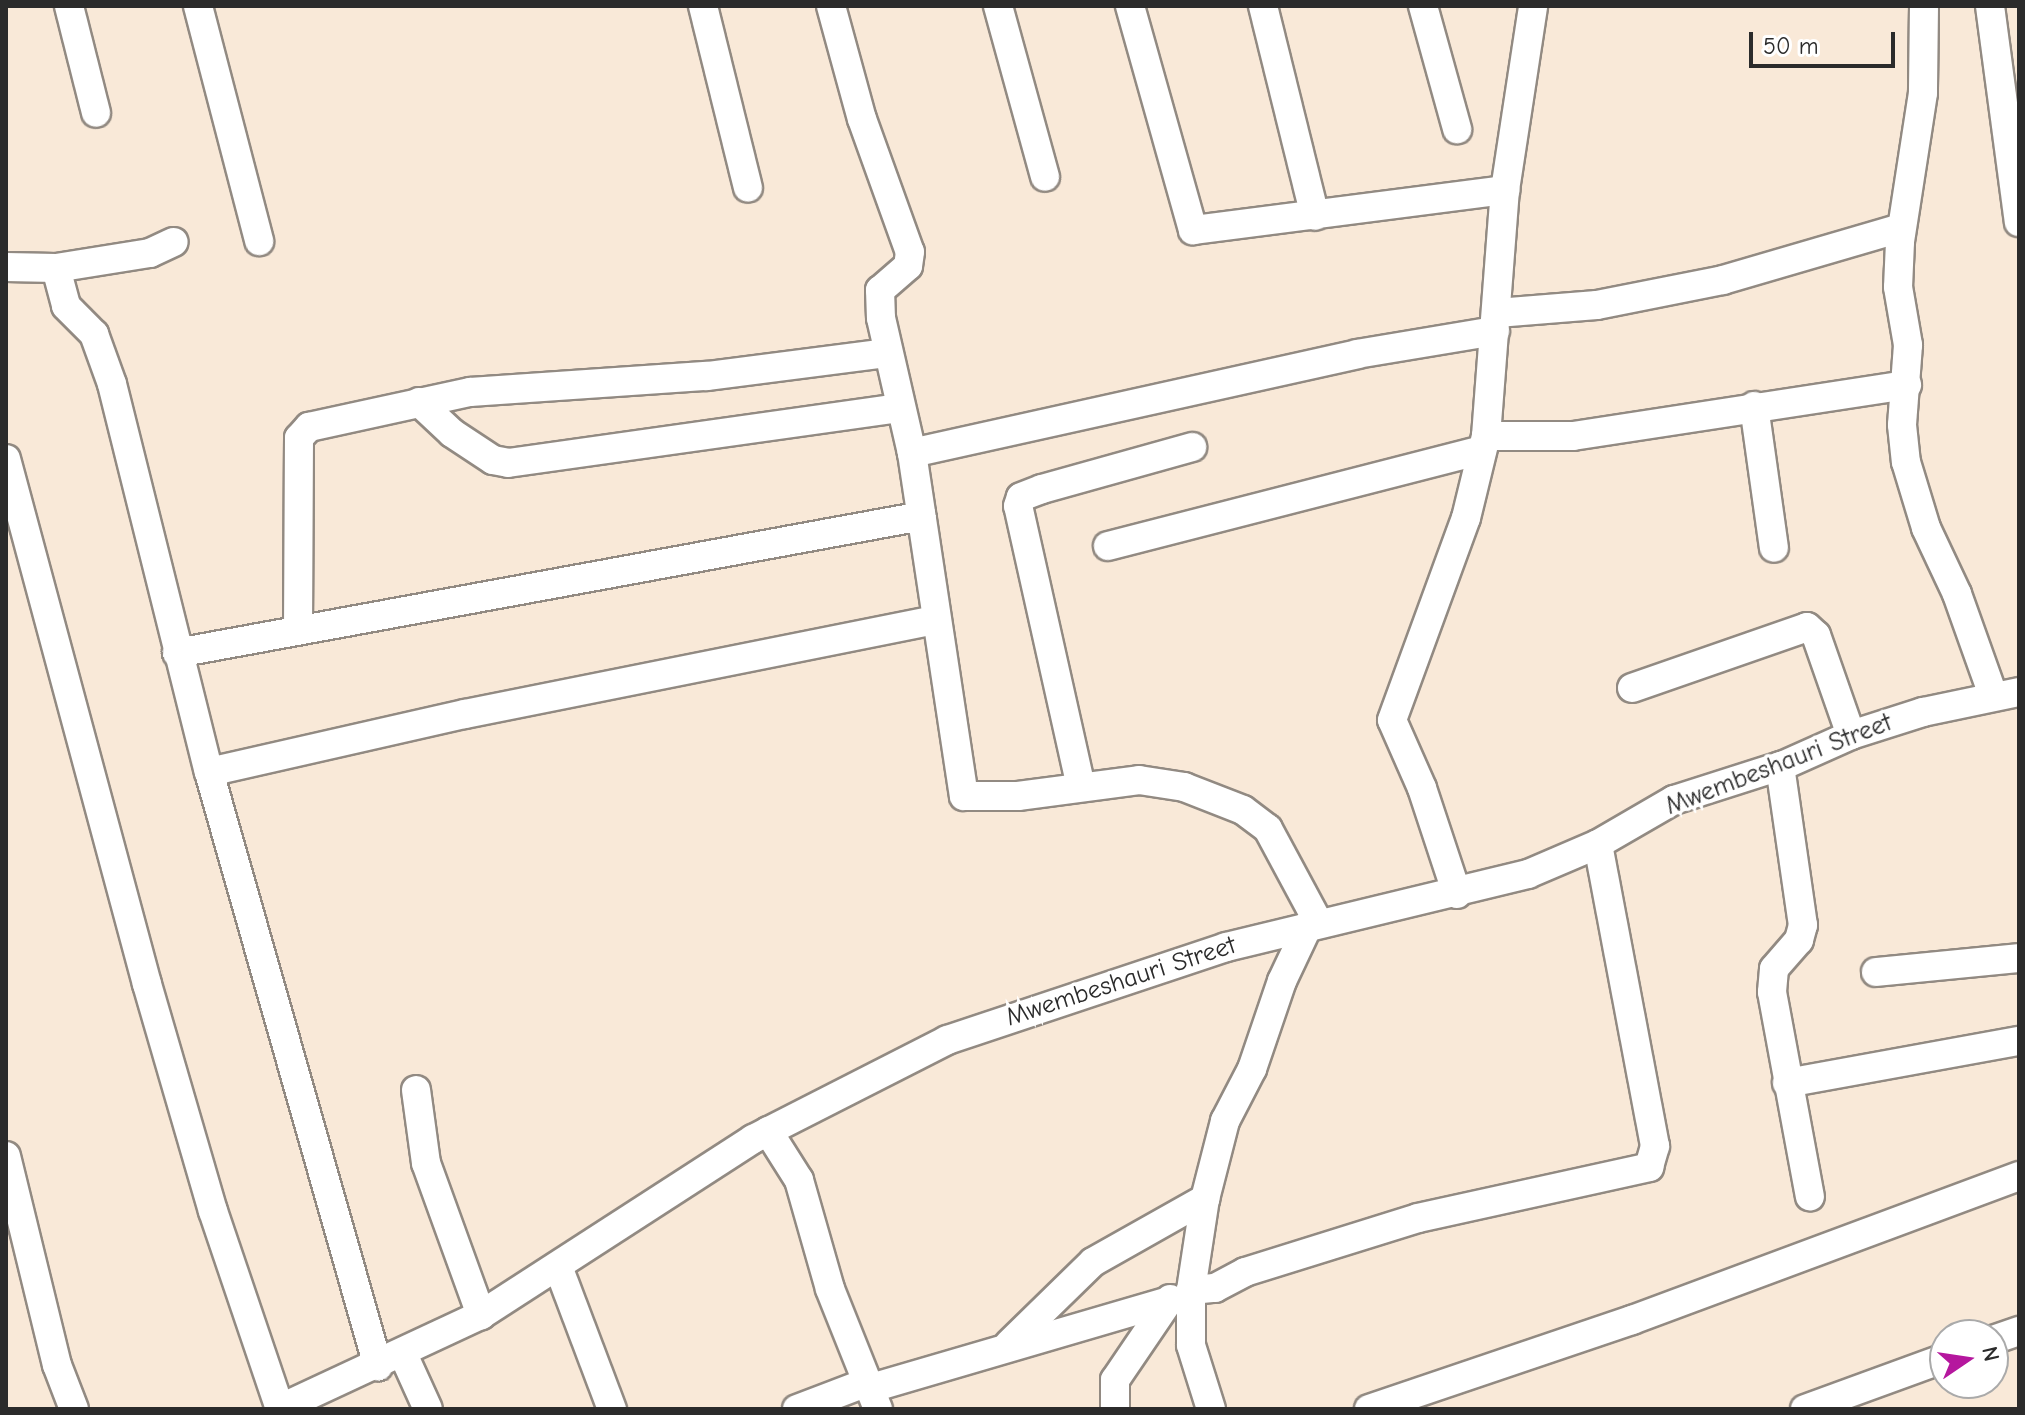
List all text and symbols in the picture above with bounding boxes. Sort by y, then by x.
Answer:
scale bar [1753,16,1899,66]
text: 50 m [1763,32,1819,60]
street label: Mwembeshauri Street [1661,707,1897,823]
street label: Mwembeshauri Street [1002,930,1240,1034]
north arrow [1929,1319,2009,1399]
text: N [1976,1344,2005,1364]

